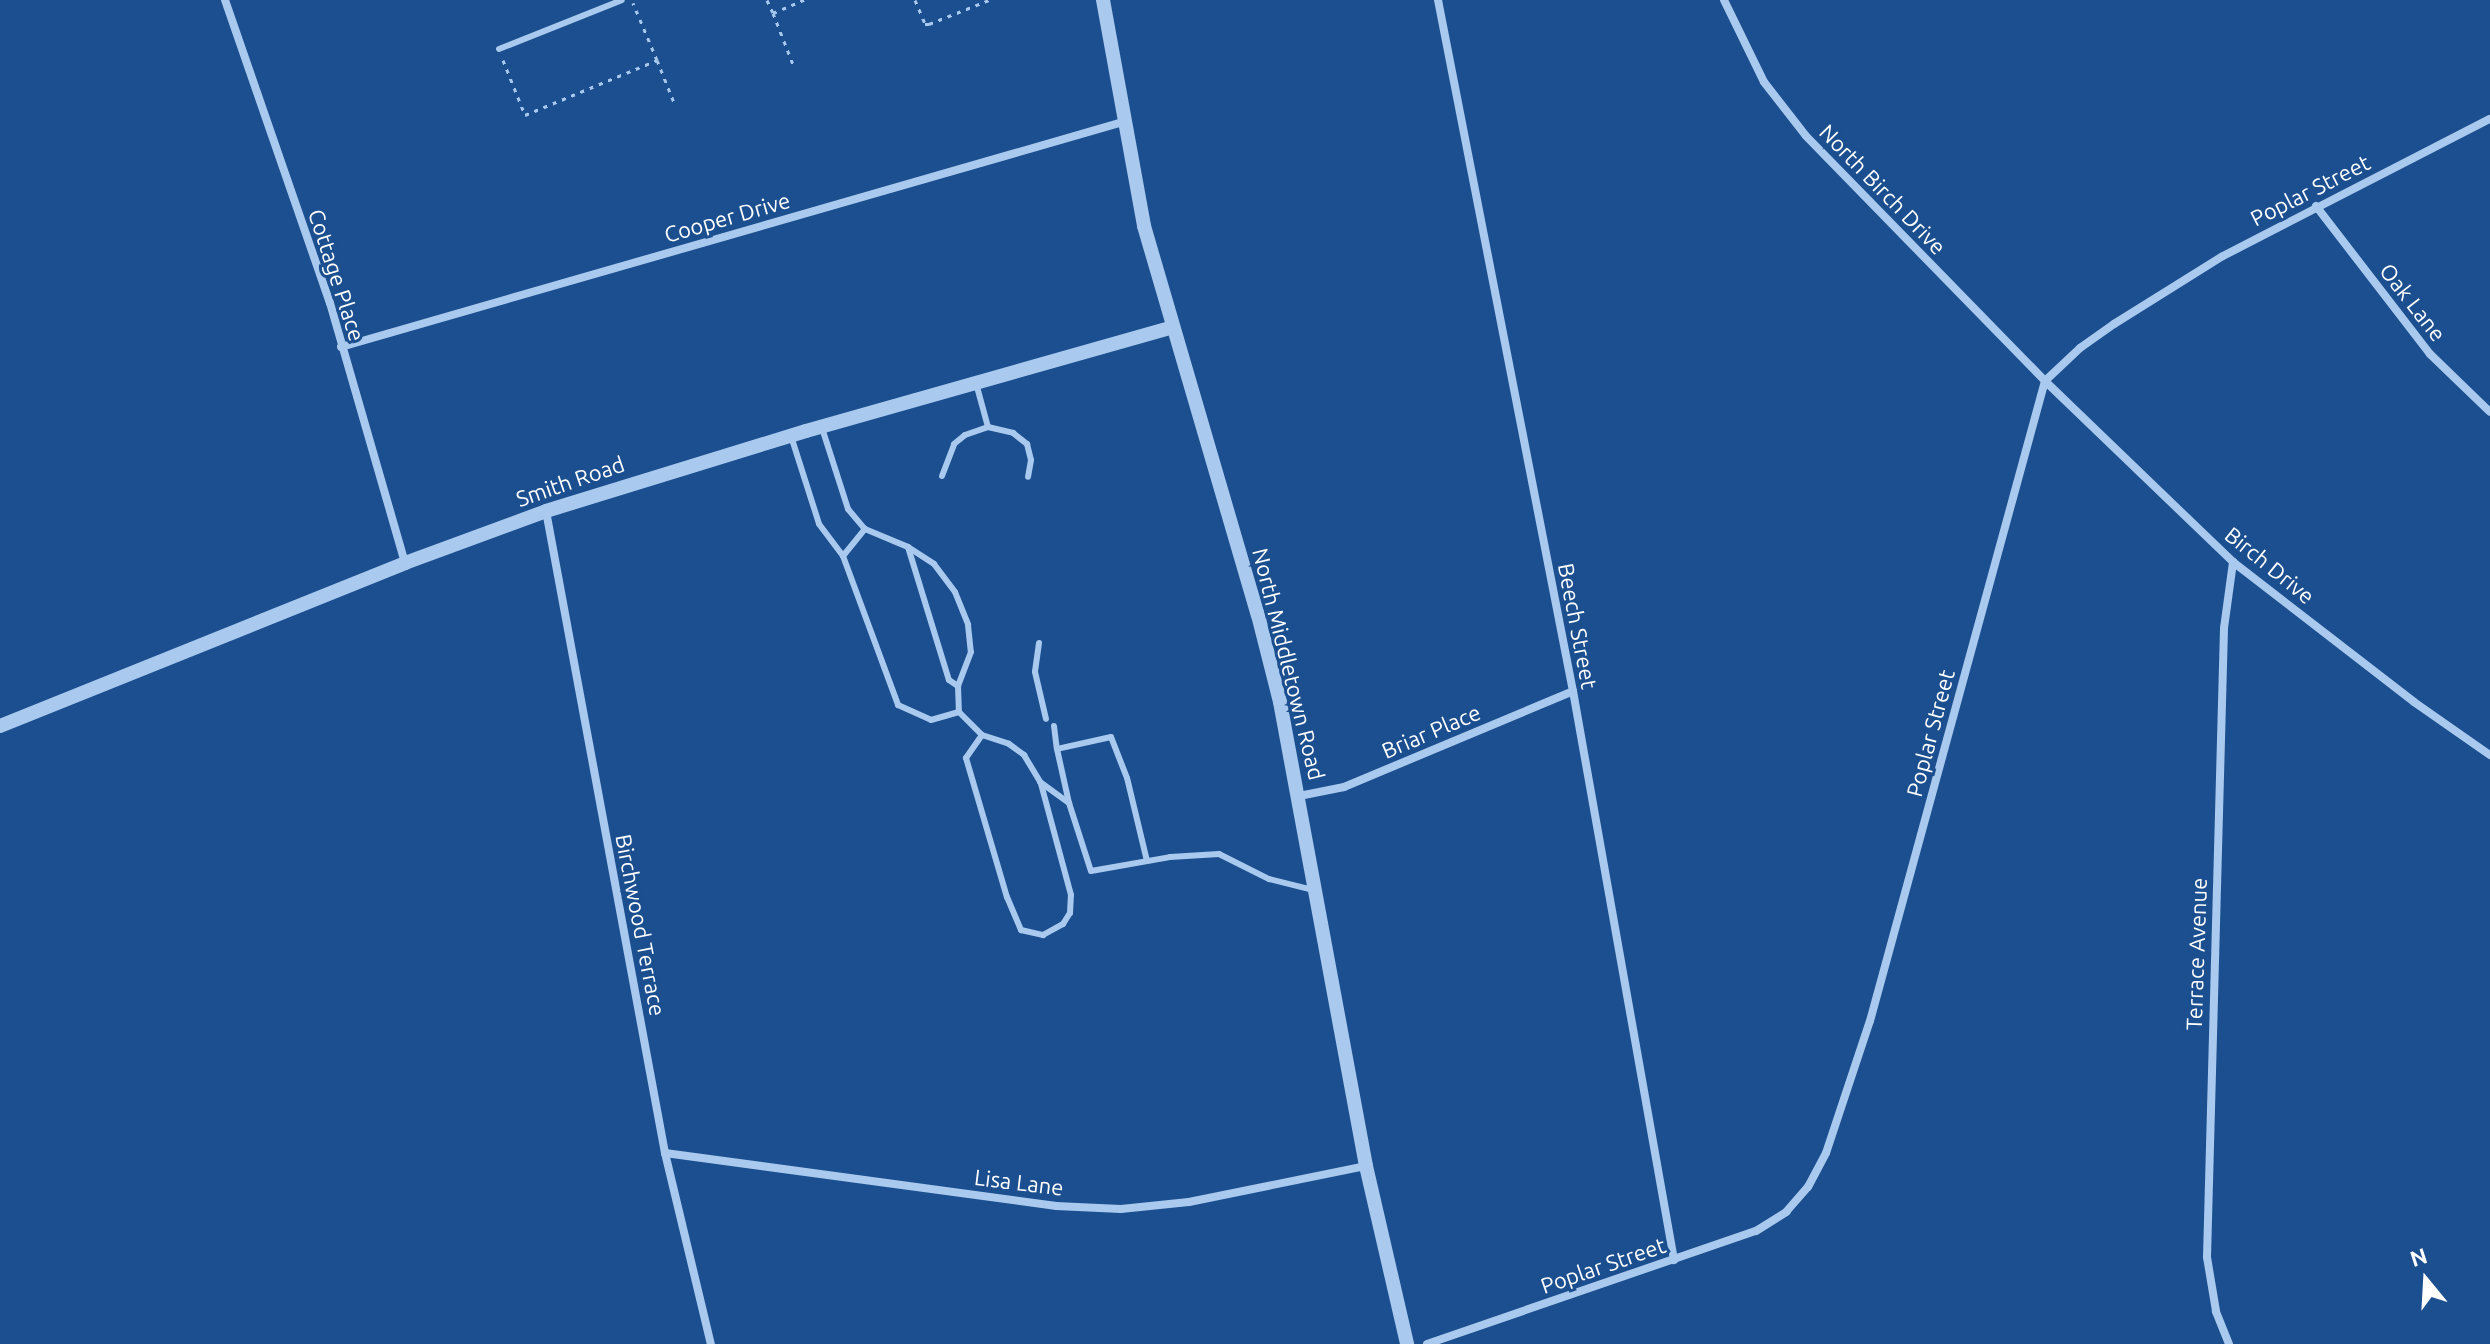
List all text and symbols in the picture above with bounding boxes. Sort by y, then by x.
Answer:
street label: North Birch Drive [1814,118,1952,260]
street label: Poplar Street [2246,149,2374,231]
street label: Cooper Drive [661,186,793,248]
street label: Cottage Place [303,206,371,344]
street label: Oak Lane [2374,258,2452,346]
street label: Smith Road [512,450,628,512]
street label: Birch Drive [2220,521,2320,609]
street label: North Middletown Road [1247,545,1331,783]
street label: Beech Street [1553,561,1603,691]
street label: Poplar Street [1900,667,1960,799]
street label: Briar Place [1378,698,1484,764]
street label: Birchwood Terrace [610,832,672,1018]
street label: Terrace Avenue [2180,877,2212,1031]
street label: Lisa Lane [973,1163,1065,1201]
street label: Poplar Street [1537,1231,1669,1299]
north arrow [2386,1240,2466,1320]
text: N [2407,1242,2430,1271]

